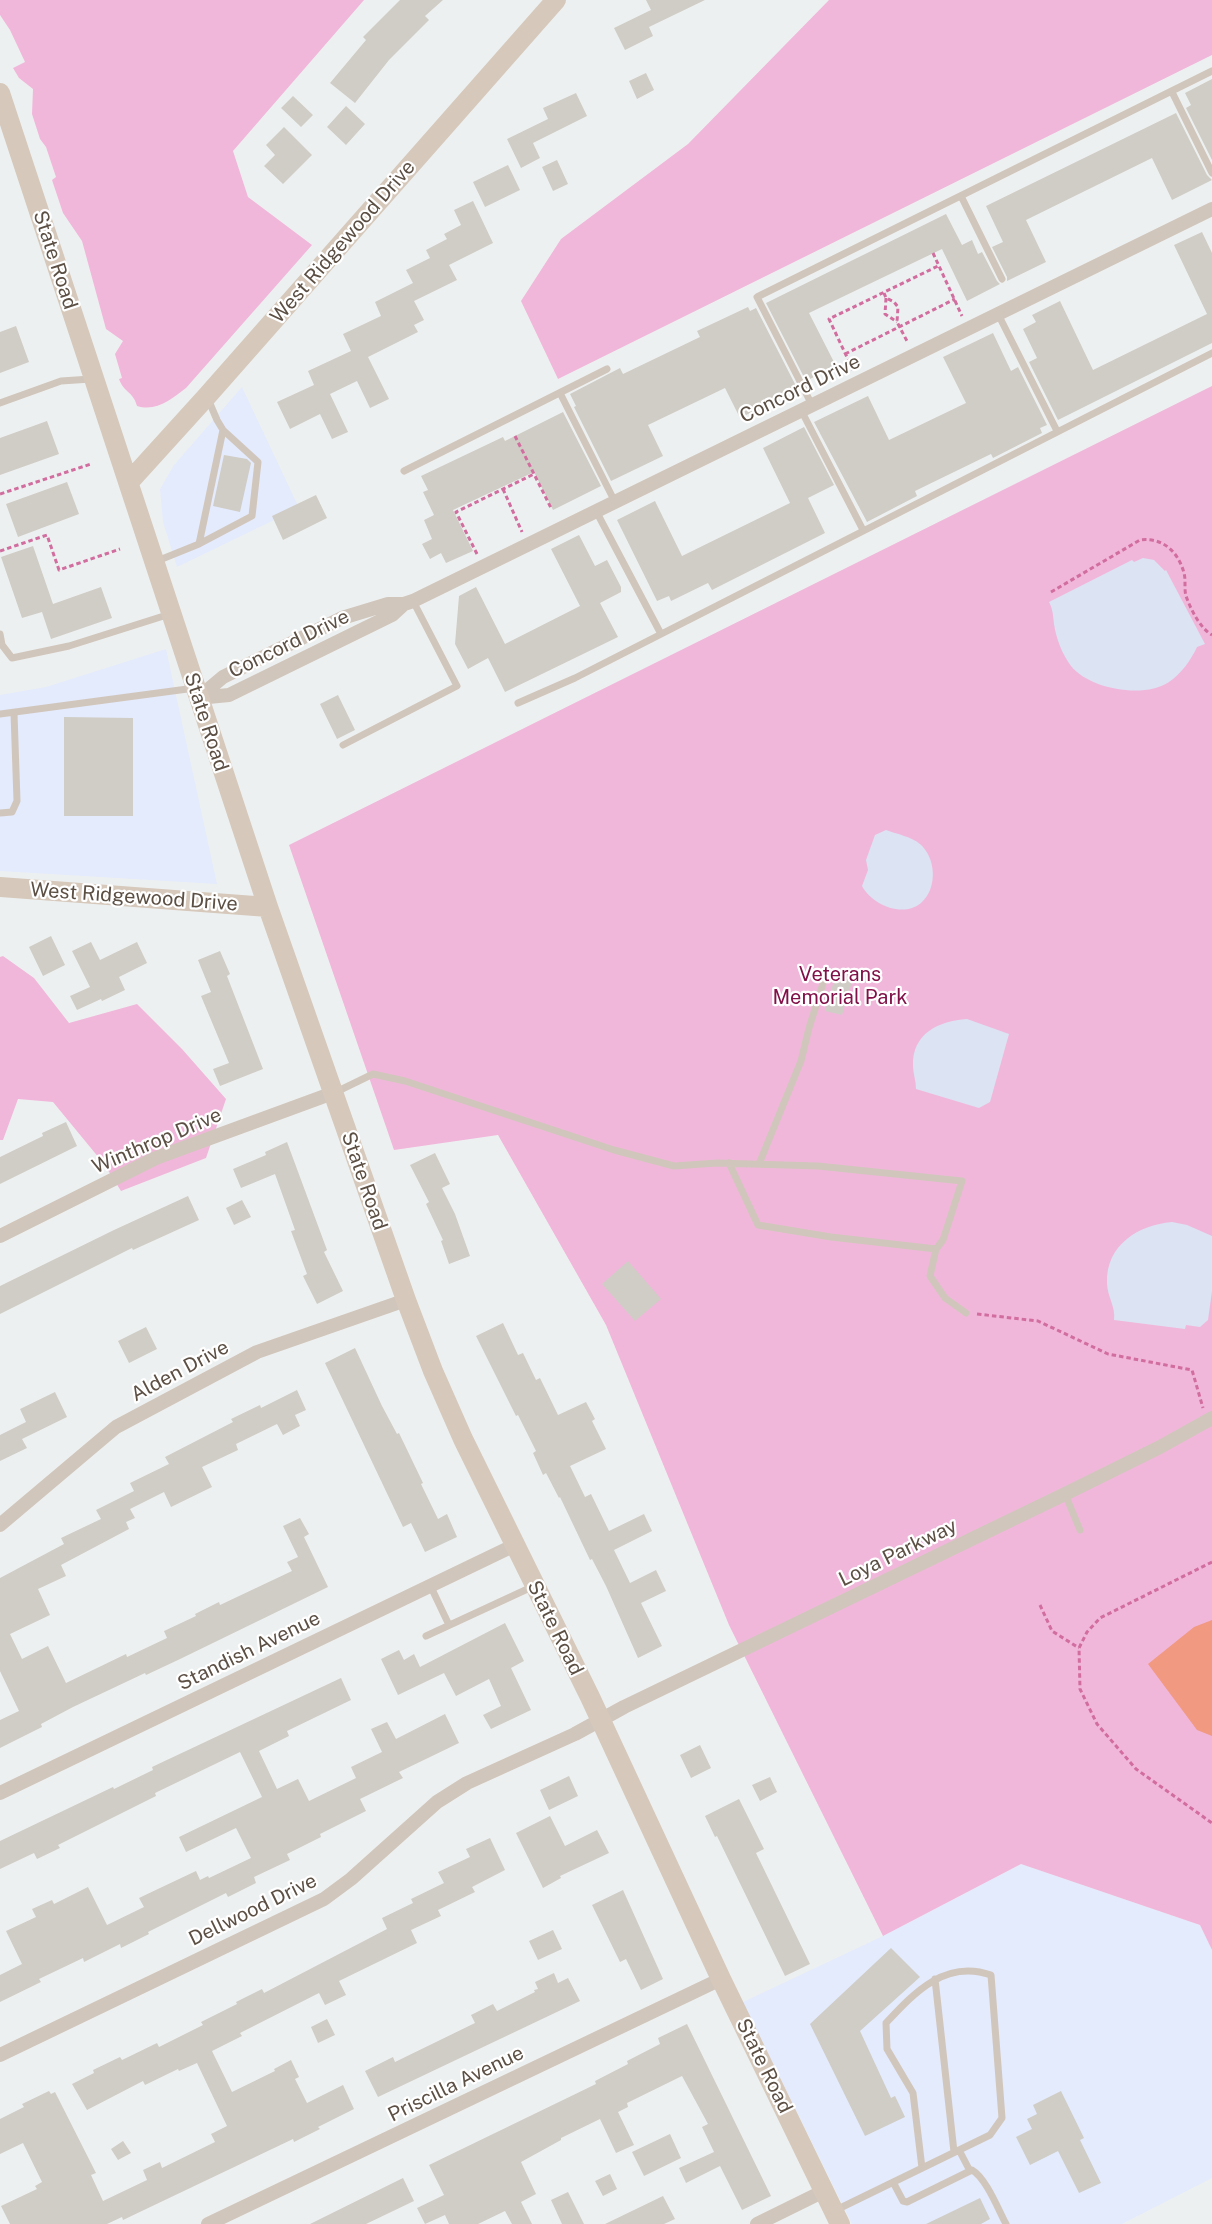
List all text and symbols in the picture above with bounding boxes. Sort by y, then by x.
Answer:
street label: West Ridgewood Drive [266,156,420,328]
street label: State Road [28,208,82,312]
street label: Concord Drive [736,349,864,429]
street label: Concord Drive [225,604,353,684]
street label: State Road [179,670,233,774]
street label: West Ridgewood Drive [29,878,239,916]
park label: Veterans Memorial Park [773,963,907,1010]
street label: Winthrop Drive [89,1103,225,1179]
street label: State Road [336,1129,392,1233]
street label: Alden Drive [127,1335,233,1407]
street label: Loya Parkway [835,1514,961,1592]
street label: State Road [522,1577,588,1679]
street label: Standish Avenue [174,1606,324,1696]
street label: Dellwood Drive [185,1869,321,1951]
street label: State Road [731,2015,797,2117]
street label: Priscilla Avenue [384,2041,528,2127]

